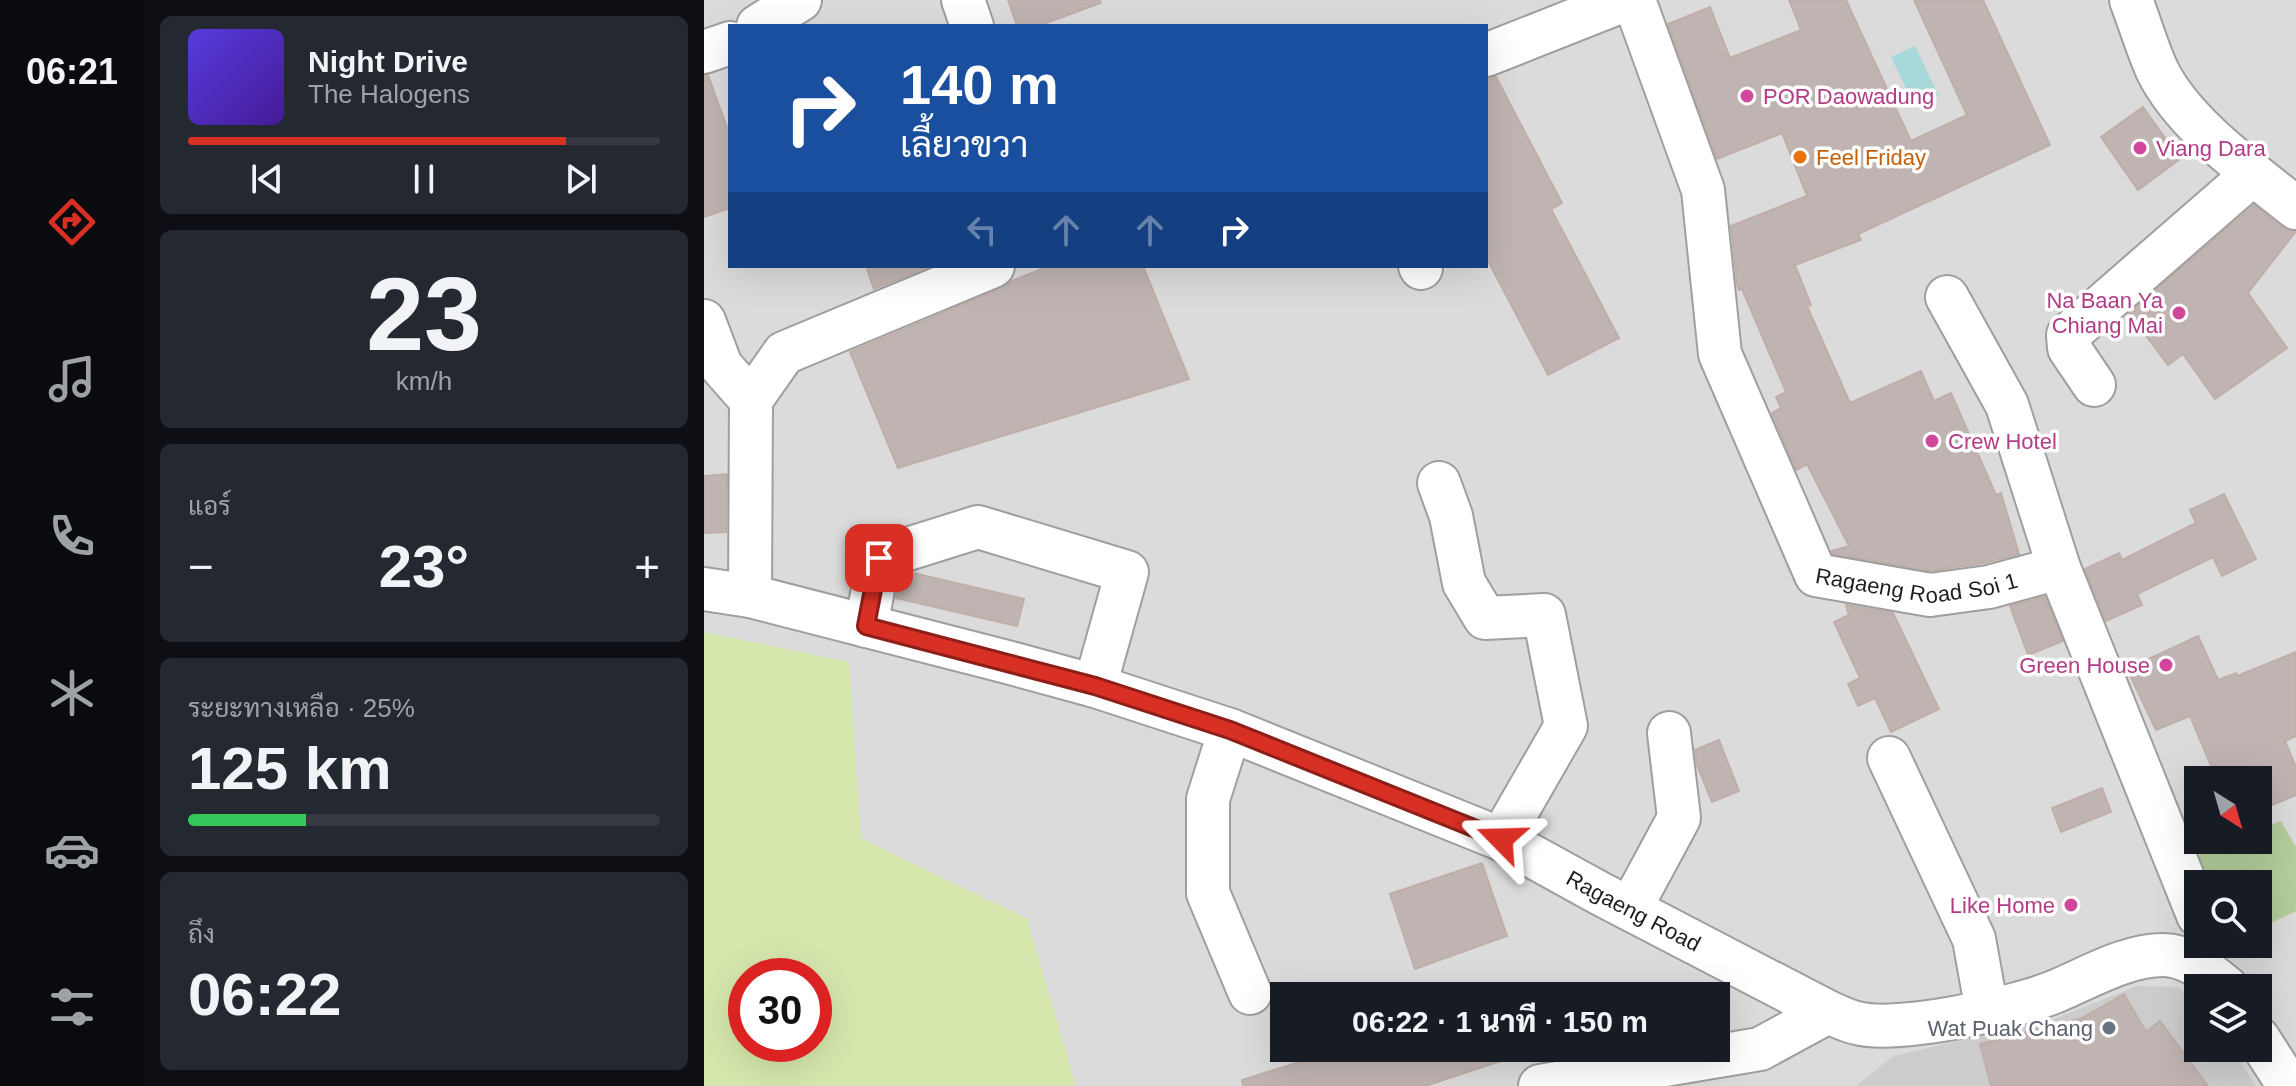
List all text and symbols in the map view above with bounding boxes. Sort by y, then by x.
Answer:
text: Night Drive [308,45,468,78]
text: 06:21 [26,51,118,92]
text: 140 m [900,53,1059,116]
icon: right [768,56,872,160]
text: The Halogens [308,79,470,109]
place label: POR Daowadung [1763,84,1934,109]
marker: POR Daowadung [1738,87,1756,105]
text: เลี้ยวขวา [900,124,1028,165]
place label: Viang Dara [2156,136,2266,161]
marker: Viang Dara [2131,139,2149,157]
place label: Feel Friday [1816,145,1926,170]
marker: Feel Friday [1791,148,1809,166]
icon: previous [245,157,289,201]
icon: pause [402,157,446,201]
icon: next [559,157,603,201]
icon: directions [44,194,100,250]
icon: left [960,208,1004,252]
icon: ahead [1044,208,1088,252]
icon: ahead [1128,208,1172,252]
icon: right [1212,208,1256,252]
text: 23 [366,256,482,372]
place label: Na Baan Ya Chiang Mai [2046,288,2164,338]
marker: Na Baan Ya Chiang Mai [2170,304,2188,322]
icon: music [44,351,100,407]
text: km/h [396,366,452,396]
place label: Crew Hotel [1948,429,2057,454]
marker: Crew Hotel [1923,432,1941,450]
text: แอร์ [188,491,231,521]
icon: phone [44,508,100,564]
pin [845,524,913,592]
text: 23° [379,533,469,600]
icon: arrive [857,536,901,580]
text: − [188,542,214,591]
text: + [634,542,660,591]
street label: Ragaeng Road Soi 1 [1814,563,2020,608]
place label: Green House [2019,653,2150,678]
marker: Green House [2157,656,2175,674]
icon: climate [44,665,100,721]
text: ระยะทางเหลือ · 25% [188,693,415,723]
text: 125 km [188,735,392,802]
north arrow [2184,766,2272,854]
map controls [2184,766,2272,1062]
position arrow [1459,797,1543,881]
icon: car [44,822,100,878]
street label: Ragaeng Road [1562,865,1705,957]
button: search [2184,870,2272,958]
place label: Like Home [1950,893,2055,918]
marker: Like Home [2062,896,2080,914]
text: ถึง [188,919,215,949]
speed limit sign: 30 [728,958,832,1062]
text: 06:22 [188,961,341,1028]
button: layers [2184,974,2272,1062]
icon: filters [44,979,100,1035]
text: 06:22 · 1 นาที · 150 m [1352,1005,1648,1038]
place label: Wat Puak Chang [1928,1016,2093,1041]
marker: Wat Puak Chang [2100,1019,2118,1037]

